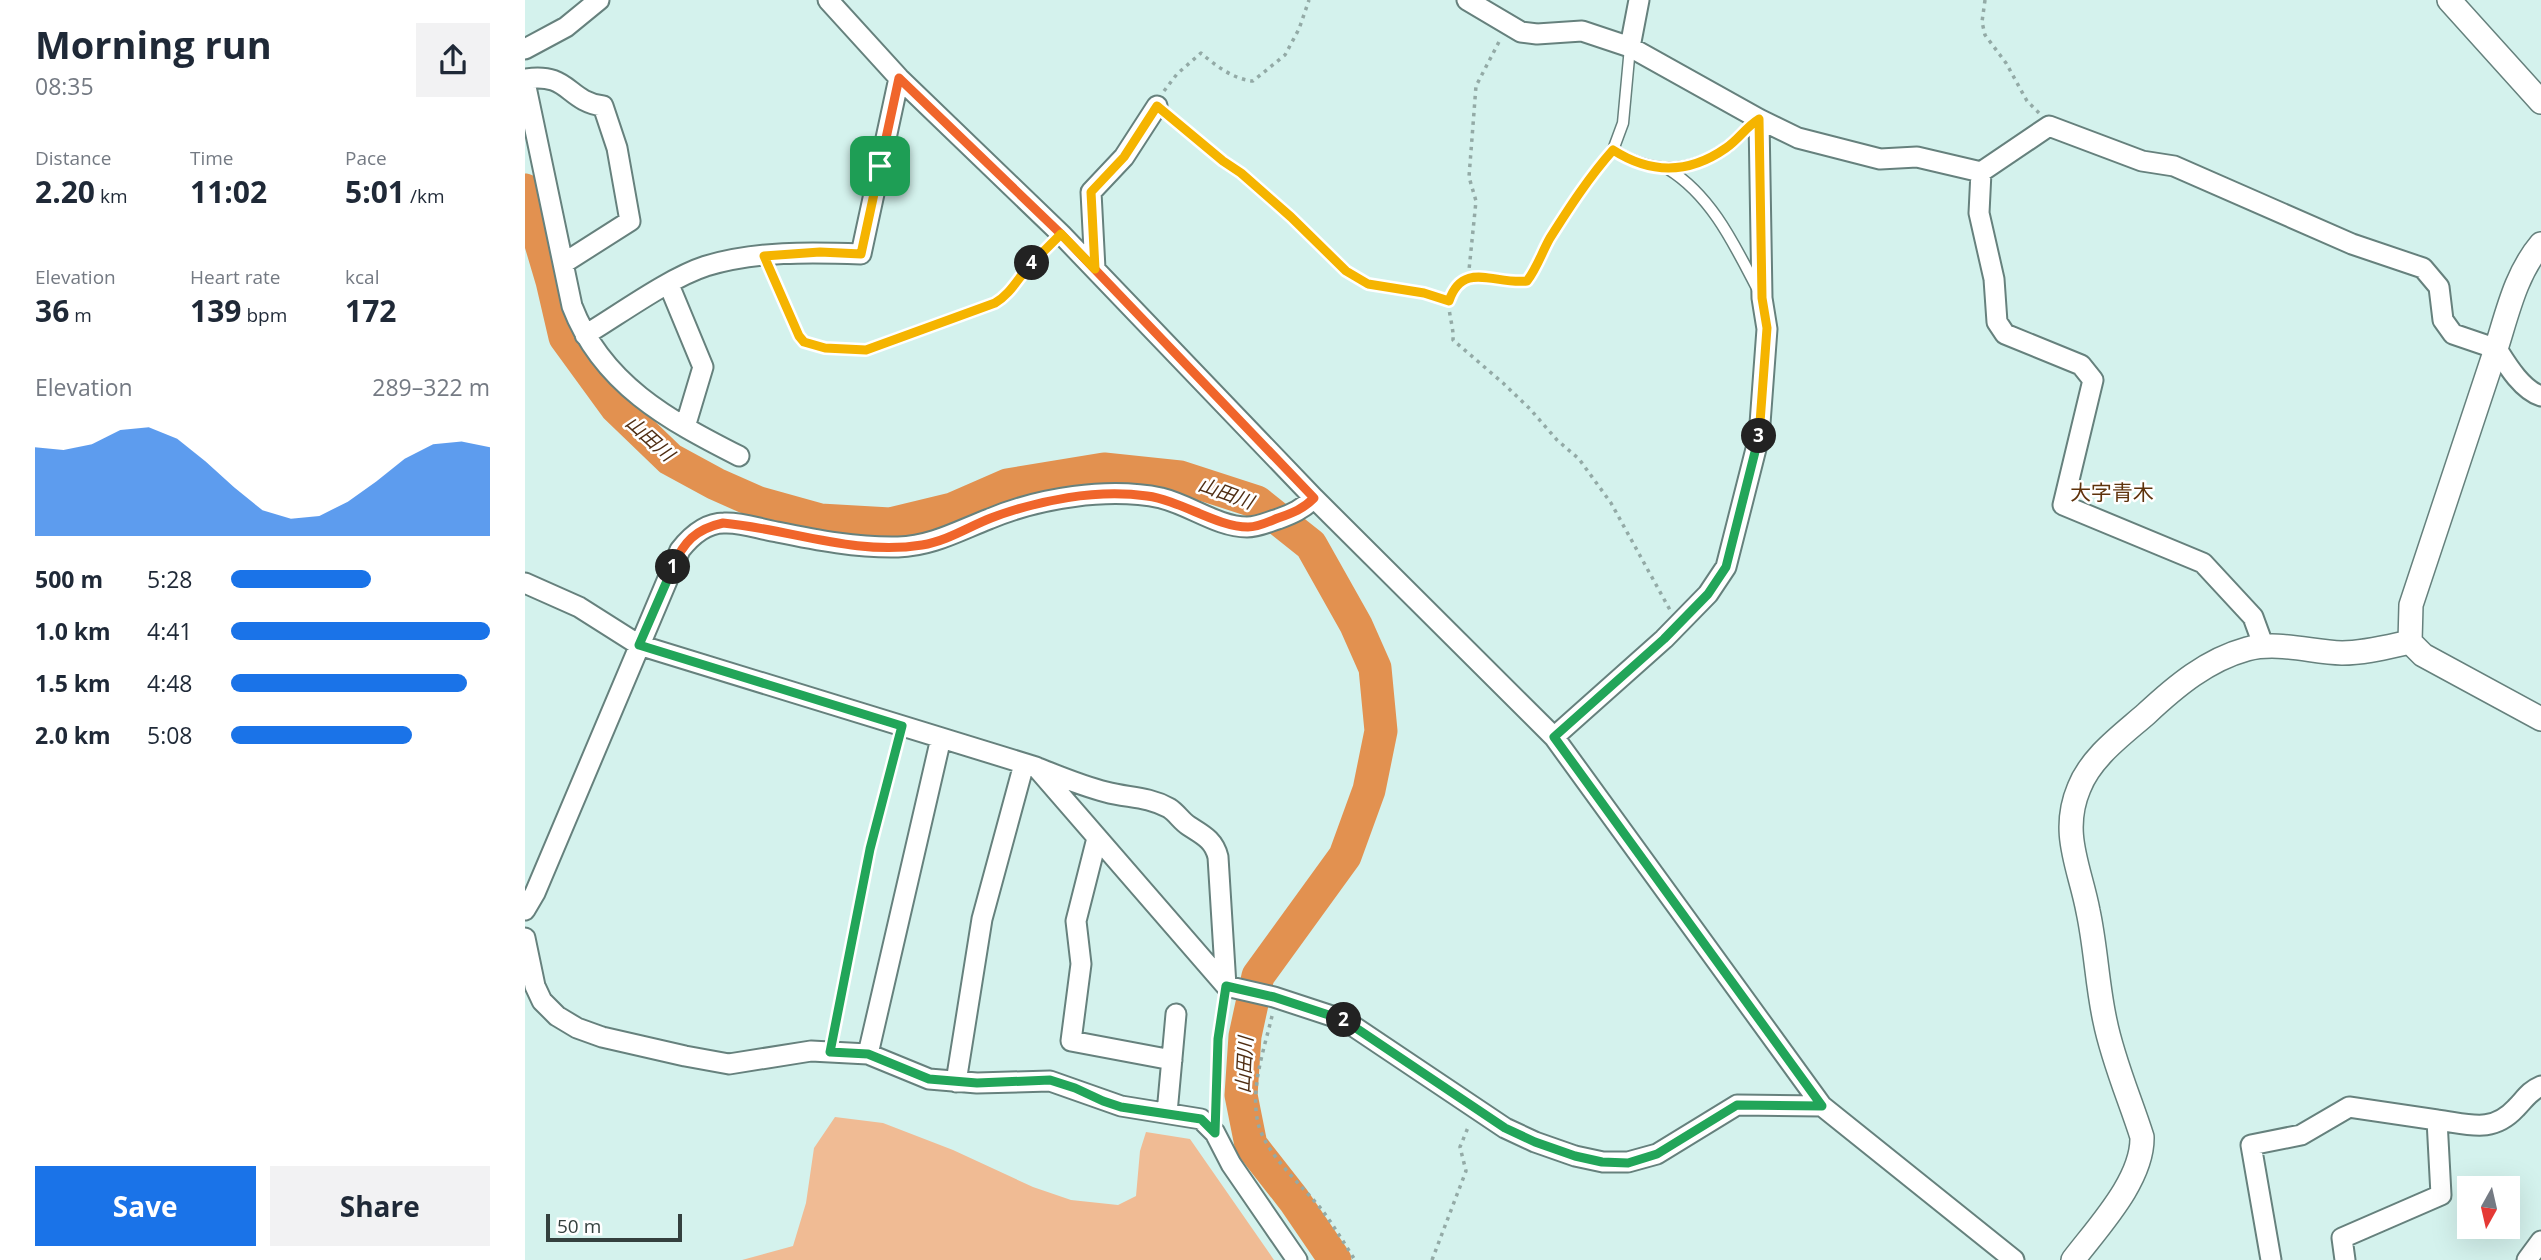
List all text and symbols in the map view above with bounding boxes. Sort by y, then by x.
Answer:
text: Morning run [35,18,272,70]
button: share [416,23,490,97]
text: 08:35 [35,70,94,102]
pin [850,136,910,196]
text: Distance [35,145,111,171]
text: Time [190,145,234,171]
text: Pace [345,145,387,171]
icon: arrive [861,147,899,185]
text: 2.20 [35,171,95,212]
text: 11:02 [190,171,267,212]
text: 5:01 [345,171,405,212]
text: km [95,183,128,209]
text: /km [405,183,445,209]
pin: 4 [1015,246,1049,280]
text: 4 [1026,249,1037,275]
text: Elevation [35,264,116,290]
text: Heart rate [190,264,280,290]
text: kcal [345,264,379,290]
text: 36 [35,290,69,331]
text: 139 [190,290,241,331]
text: 172 [345,290,396,331]
text: m [69,302,92,328]
text: bpm [241,302,287,328]
text: Elevation [35,371,133,403]
text: 289–322 m [372,371,490,403]
water label: 山田川 [620,409,681,468]
pin: 3 [1741,418,1777,453]
text: 3 [1753,422,1764,448]
water label: 山田川 [1195,471,1259,516]
district label: 大字青木 [2070,478,2154,506]
pin: 1 [655,550,691,584]
text: 1 [667,553,678,579]
text: 500 m [35,563,103,595]
text: 5:28 [147,563,193,595]
text: 1.0 km [35,615,111,647]
text: 4:41 [147,615,193,647]
text: 1.5 km [35,667,111,699]
text: 4:48 [147,667,193,699]
text: 2.0 km [35,719,111,751]
text: 5:08 [147,719,193,751]
pin: 2 [1327,1002,1361,1038]
text: 2 [1338,1006,1349,1032]
water label: 山田川 [1230,1034,1259,1094]
button: Save [35,1166,256,1246]
button: Share [270,1166,490,1246]
north arrow [2457,1176,2520,1239]
map controls [2457,1176,2520,1239]
scale bar [546,1211,683,1243]
text: 50 m [557,1213,601,1239]

